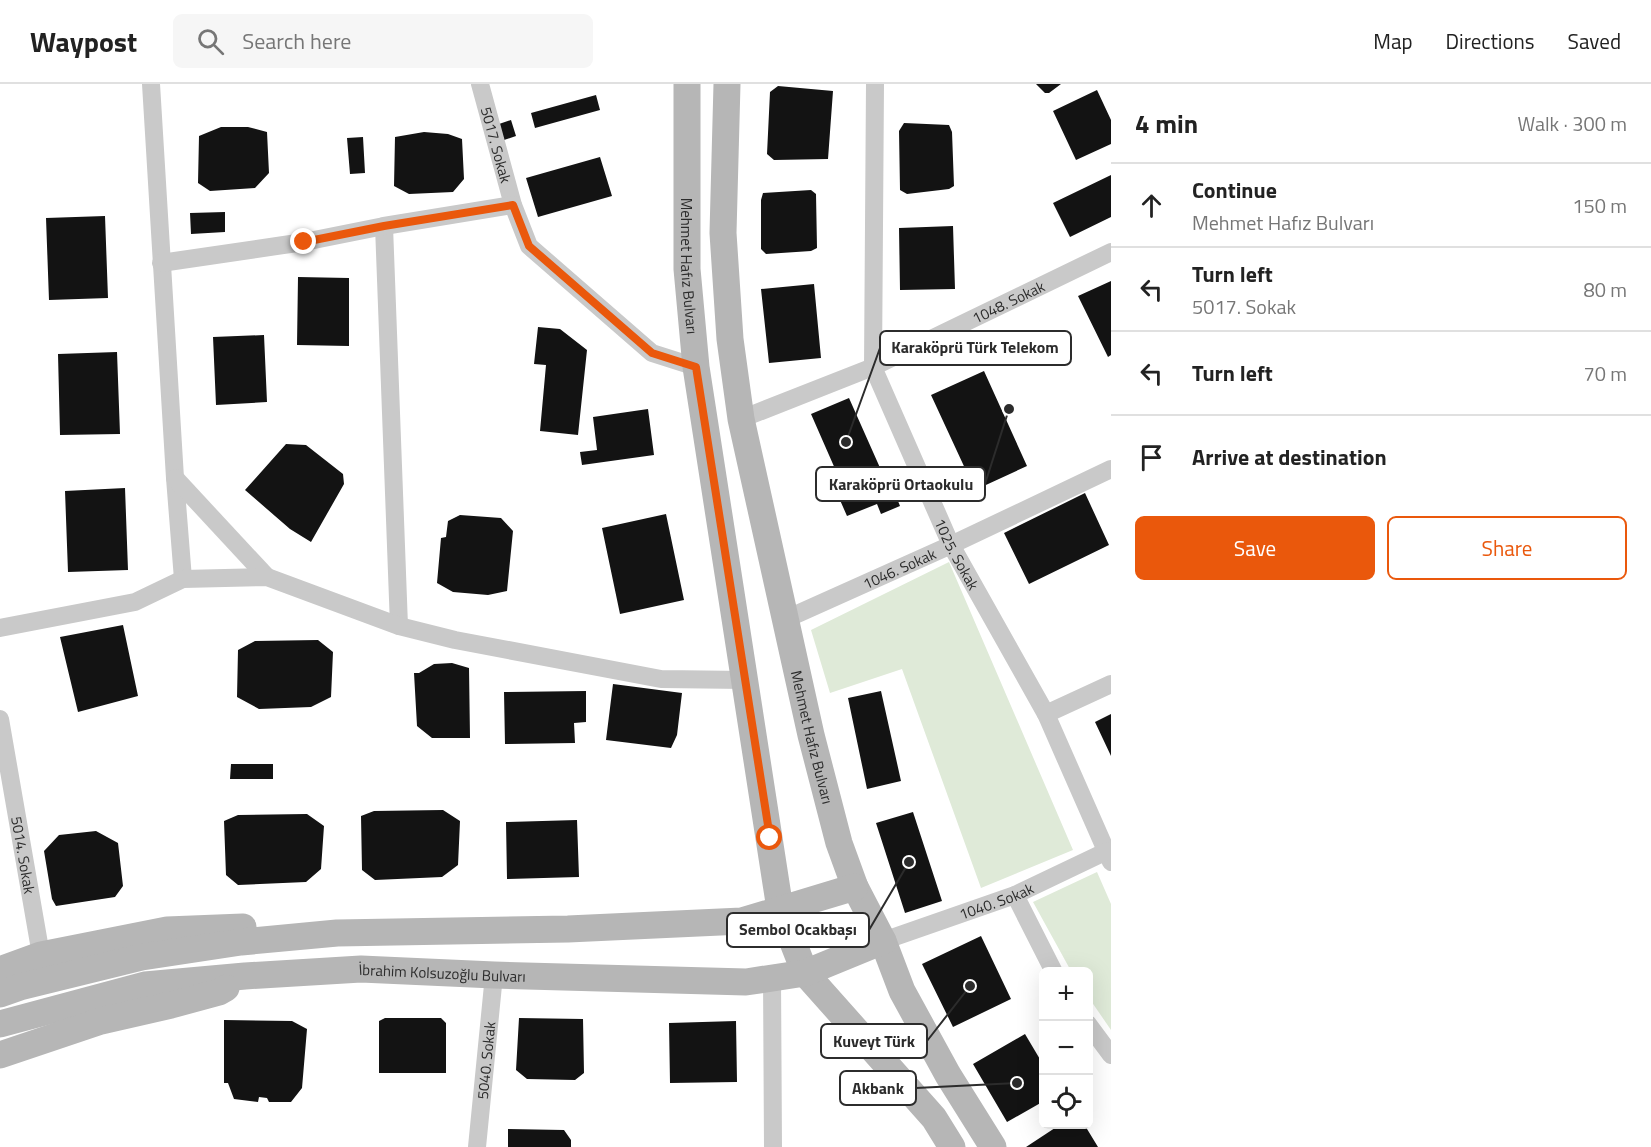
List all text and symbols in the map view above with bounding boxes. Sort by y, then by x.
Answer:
search box [173,14,593,68]
text: Waypost [30,20,137,63]
text: Search here [242,24,351,58]
icon: search [194,25,227,58]
text: Map [1373,25,1413,57]
text: Directions [1446,25,1535,57]
text: Saved [1568,25,1621,57]
street label: 5017. Sokak [475,104,518,185]
text: 4 min [1135,104,1198,143]
text: Walk · 300 m [1518,108,1627,139]
text: Continue [1192,173,1277,207]
icon: ahead [1135,189,1168,222]
text: 150 m [1572,190,1627,221]
street label: Mehmet Hafız Bulvarı [676,198,704,335]
text: Mehmet Hafız Bulvarı [1192,207,1374,238]
route end [290,228,316,254]
text: Turn left [1192,257,1273,291]
icon: left [1135,273,1168,306]
street label: 1048. Sokak [968,274,1048,329]
text: 80 m [1583,274,1627,305]
text: 5017. Sokak [1192,291,1296,322]
callout: Karaköprü Türk Telekom [880,331,1071,365]
text: Karaköprü Türk Telekom [891,335,1059,359]
text: Turn left [1192,356,1273,390]
icon: left [1135,357,1168,390]
text: 70 m [1583,358,1627,389]
text: Arrive at destination [1192,440,1387,474]
icon: arrive [1135,441,1168,474]
callout: Karaköprü Ortaokulu [816,467,985,501]
text: Karaköprü Ortaokulu [829,472,973,496]
street label: 1025. Sokak [929,514,985,594]
button: Save [1135,516,1375,580]
button: Share [1387,516,1627,580]
street label: 1046. Sokak [859,542,939,595]
street label: Mehmet Hafız Bulvarı [785,668,840,806]
street label: 5014. Sokak [6,815,42,895]
route start [756,824,782,850]
street label: 1040. Sokak [956,876,1037,925]
callout: Sembol Ocakbaşı [727,913,869,947]
text: Sembol Ocakbaşı [739,917,857,941]
street label: İbrahim Kolsuzoğlu Bulvarı [358,957,526,987]
map controls [1039,967,1093,1129]
button: + [1039,967,1093,1021]
street label: 5040. Sokak [470,1020,501,1100]
button: − [1039,1021,1093,1075]
callout: Kuveyt Türk [821,1024,927,1058]
text: Kuveyt Türk [833,1029,916,1053]
callout: Akbank [840,1071,916,1105]
button: locate [1039,1075,1093,1129]
text: Akbank [852,1076,905,1100]

